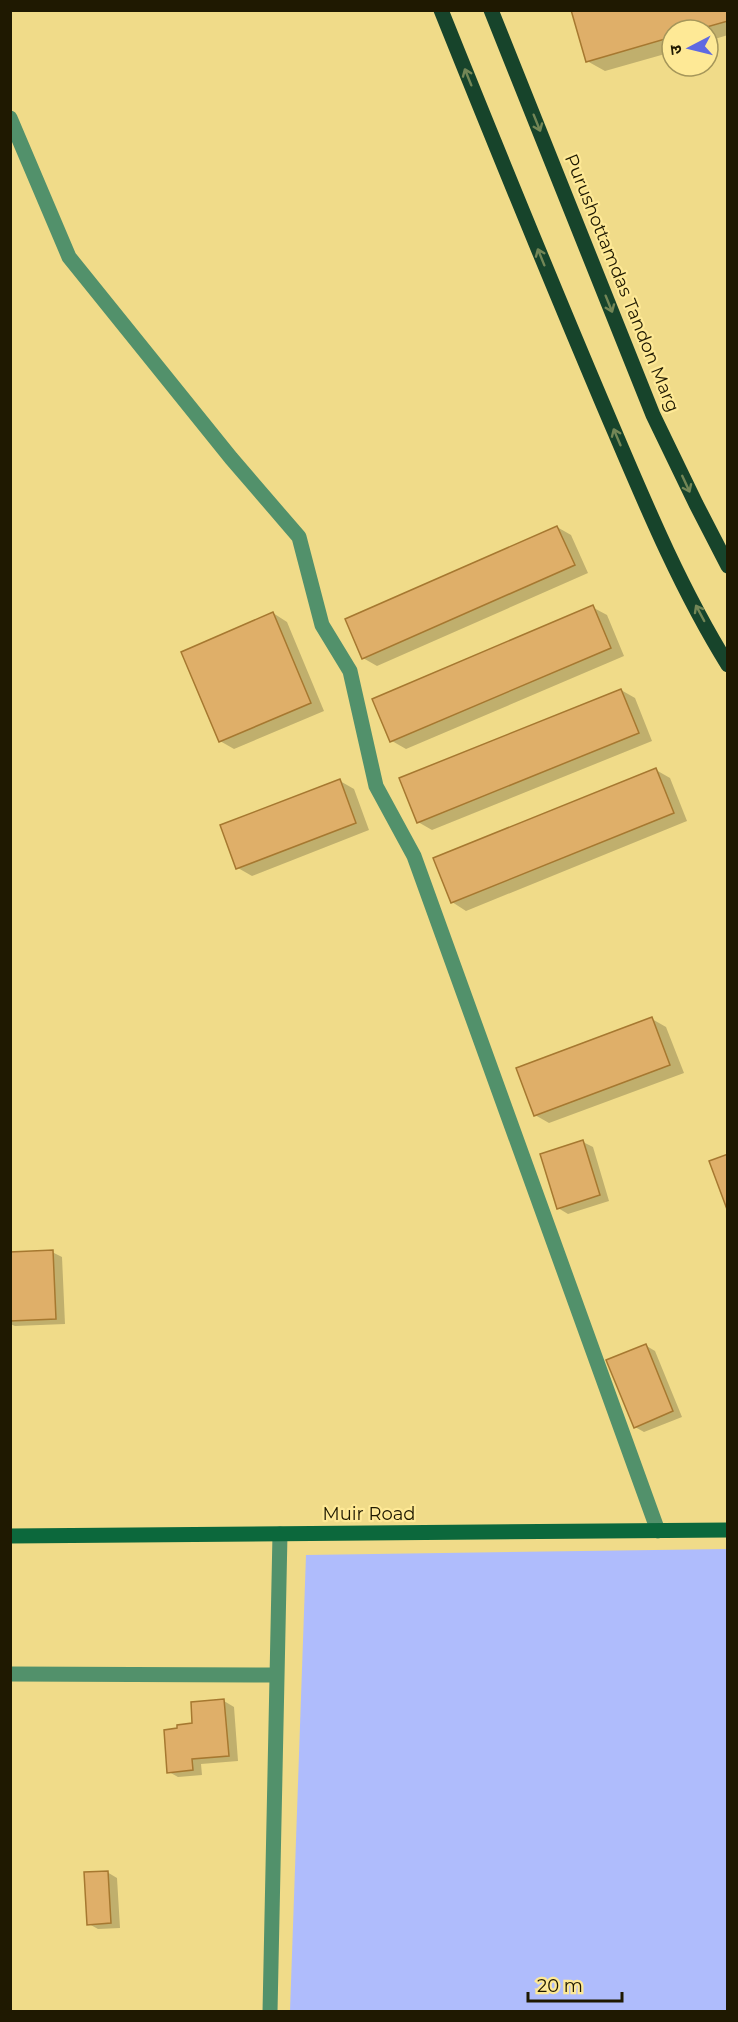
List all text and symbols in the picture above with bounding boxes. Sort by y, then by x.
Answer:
north arrow [660,18,720,78]
text: उ [666,43,686,56]
one-way arrow [462,68,473,86]
one-way arrow [532,114,543,132]
street label: Purushottamdas Tandon Marg [560,151,684,415]
one-way arrow [535,248,546,267]
one-way arrow [604,295,615,313]
one-way arrow [611,428,622,447]
one-way arrow [680,474,692,492]
one-way arrow [694,605,705,623]
street label: Muir Road [322,1503,416,1525]
scale bar [528,1965,622,2003]
text: 20 m [537,1975,583,1997]

